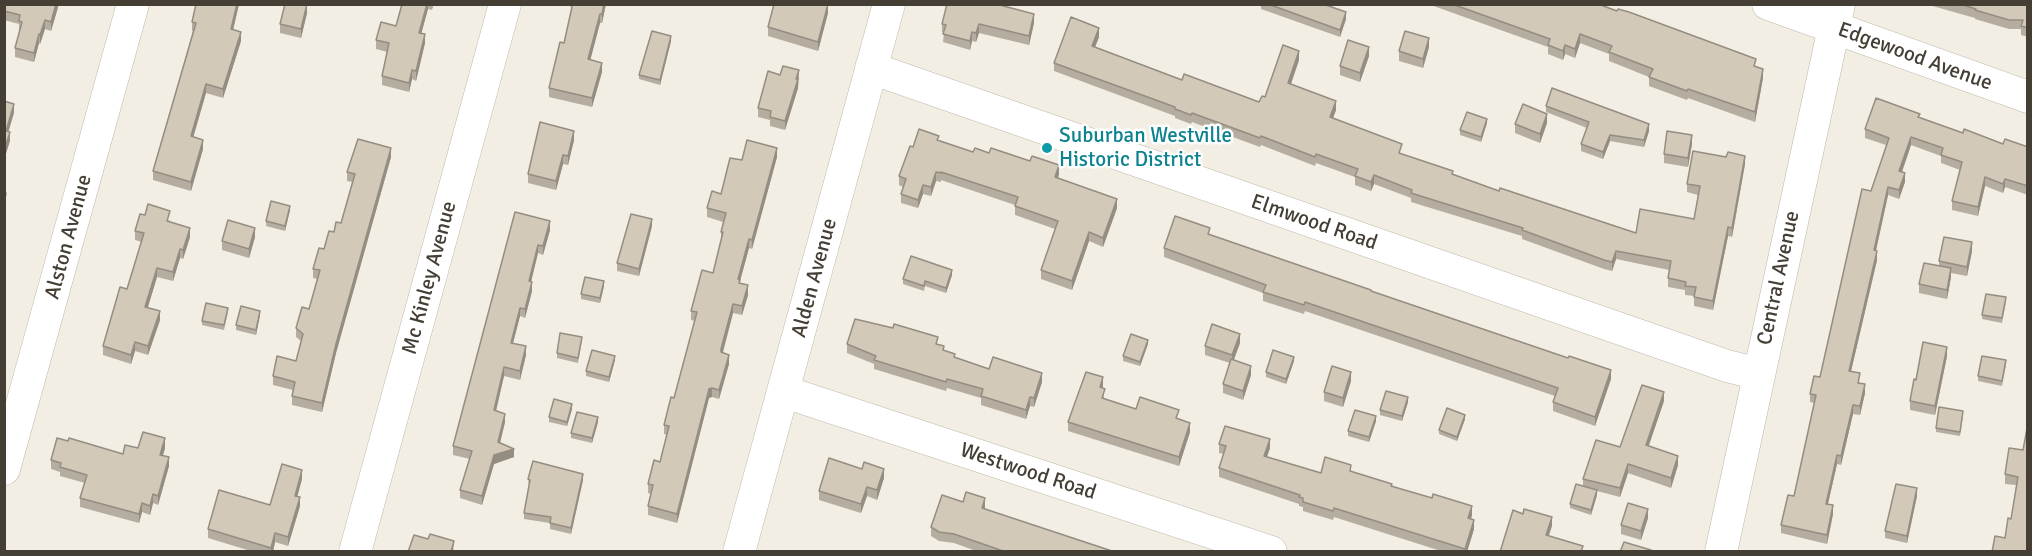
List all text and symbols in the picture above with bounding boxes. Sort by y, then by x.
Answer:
street label: Edgewood Avenue [1834,17,1996,97]
place label: Suburban Westville Historic District [1059,123,1232,173]
marker: Suburban Westville Historic District [1040,141,1054,155]
street label: Alston Avenue [40,172,98,302]
street label: Elmwood Road [1248,190,1380,256]
street label: Mc Kinley Avenue [397,199,463,357]
street label: Central Avenue [1752,209,1806,347]
street label: Alden Avenue [787,216,843,340]
street label: Westwood Road [957,438,1099,506]

